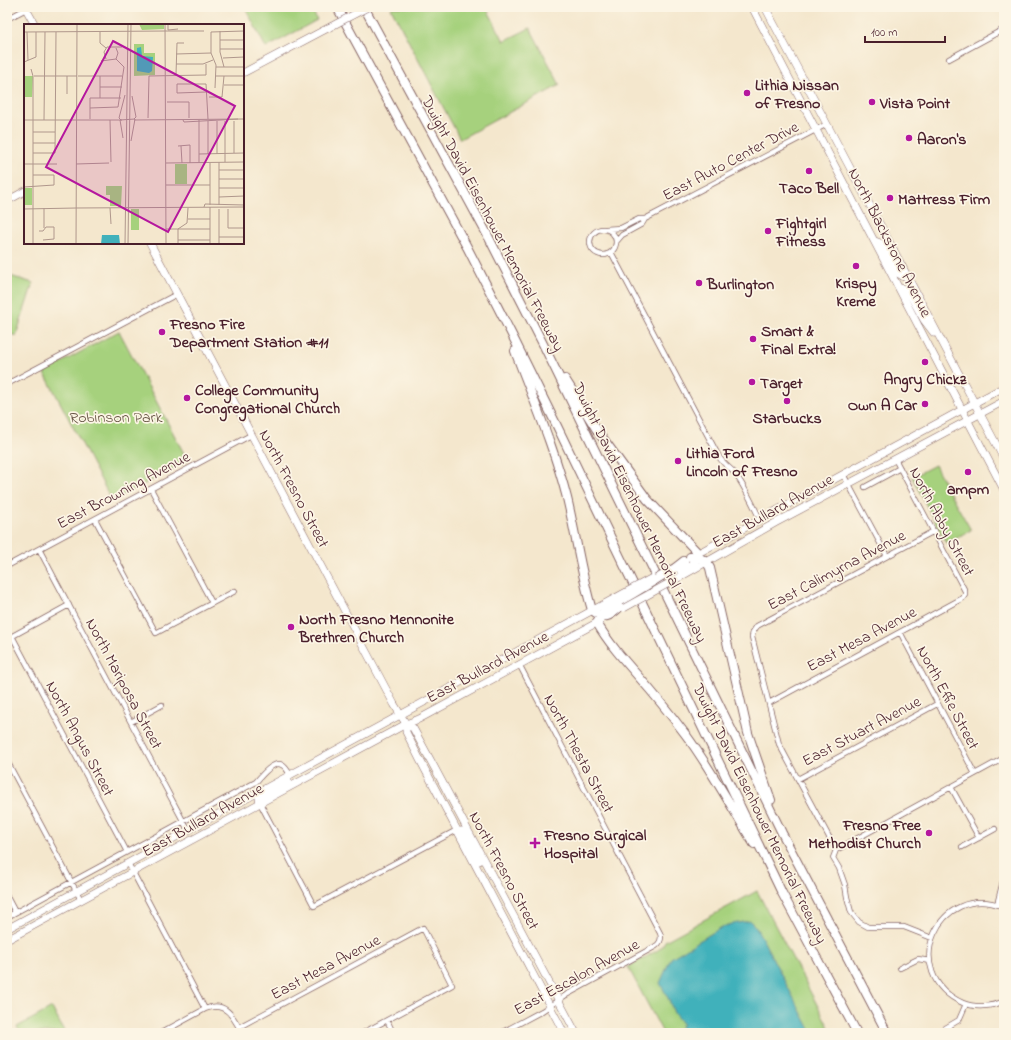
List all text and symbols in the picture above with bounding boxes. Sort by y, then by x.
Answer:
scale bar [865,18,945,44]
inset map [24,24,244,244]
text: 100 m [871,24,898,42]
place label: Lithia Nissan of Fresno [755,74,839,116]
marker: Lithia Nissan of Fresno [742,88,752,98]
street label: Dwight David Eisenhower Memorial Freeway [414,91,570,356]
place label: Vista Point [879,92,951,116]
marker: Vista Point [867,97,877,107]
street label: East Auto Center Drive [659,115,804,208]
place label: Aaron's [917,128,966,152]
marker: Aaron's [904,133,914,143]
street label: North Blackstone Avenue [841,164,938,323]
marker: Taco Bell [804,166,814,176]
place label: Taco Bell [779,177,840,201]
place label: Mattress Firm [898,188,991,212]
marker: Mattress Firm [885,193,895,203]
place label: Fightgirl Fitness [775,212,827,254]
marker: Fightgirl Fitness [763,226,773,236]
marker: Krispy Kreme [851,261,861,271]
place label: Krispy Kreme [835,272,877,314]
place label: Burlington [706,273,774,298]
marker: Burlington [694,278,704,288]
place label: Fresno Fire Department Station #11 [169,313,330,355]
place label: Smart & Final Extra! [760,320,836,362]
marker: Fresno Fire Department Station #11 [157,327,167,337]
marker: Smart & Final Extra! [748,334,758,344]
marker: Angry Chickz [920,357,930,367]
place label: Angry Chickz [884,368,968,393]
place label: Target [760,372,803,397]
marker: Target [747,377,757,387]
street label: Dwight David Eisenhower Memorial Freeway [565,378,713,647]
place label: College Community Congregational Church [195,379,341,422]
marker: College Community Congregational Church [182,393,192,403]
place label: Own A Car [848,394,918,418]
marker: Starbucks [782,396,792,406]
marker: Own A Car [920,399,930,409]
park label: Robinson Park [69,406,164,430]
place label: Starbucks [752,407,822,431]
street label: North Fresno Street [252,425,335,553]
place label: Lithia Ford Lincoln of Fresno [686,442,798,484]
street label: East Browning Avenue [53,445,196,536]
marker: Lithia Ford Lincoln of Fresno [673,456,683,466]
street label: North Abby Street [902,463,980,581]
marker: ampm [963,467,973,477]
street label: East Bullard Avenue [708,468,839,555]
place label: ampm [947,478,990,502]
street label: East Calimyrna Avenue [764,524,911,617]
street label: East Mesa Avenue [803,600,922,679]
place label: North Fresno Mennonite Brethren Church [298,608,455,650]
street label: North Mariposa Street [79,614,168,754]
marker: North Fresno Mennonite Brethren Church [286,622,296,632]
street label: East Bullard Avenue [422,625,554,710]
street label: North Effie Street [910,642,985,755]
street label: North Angus Street [39,677,120,801]
street label: Dwight David Eisenhower Memorial Freeway [685,679,833,948]
street label: North Thesta Street [537,690,620,818]
street label: East Stuart Avenue [798,690,926,773]
street label: East Bullard Avenue [138,777,269,864]
street label: North Fresno Street [462,807,545,935]
place label: Fresno Free Methodist Church [808,814,922,856]
place label: Fresno Surgical Hospital [543,824,647,866]
marker: Fresno Free Methodist Church [924,828,934,838]
marker: Fresno Surgical Hospital [529,837,541,849]
street label: East Mesa Avenue [267,928,386,1007]
street label: East Escalon Avenue [510,933,645,1022]

